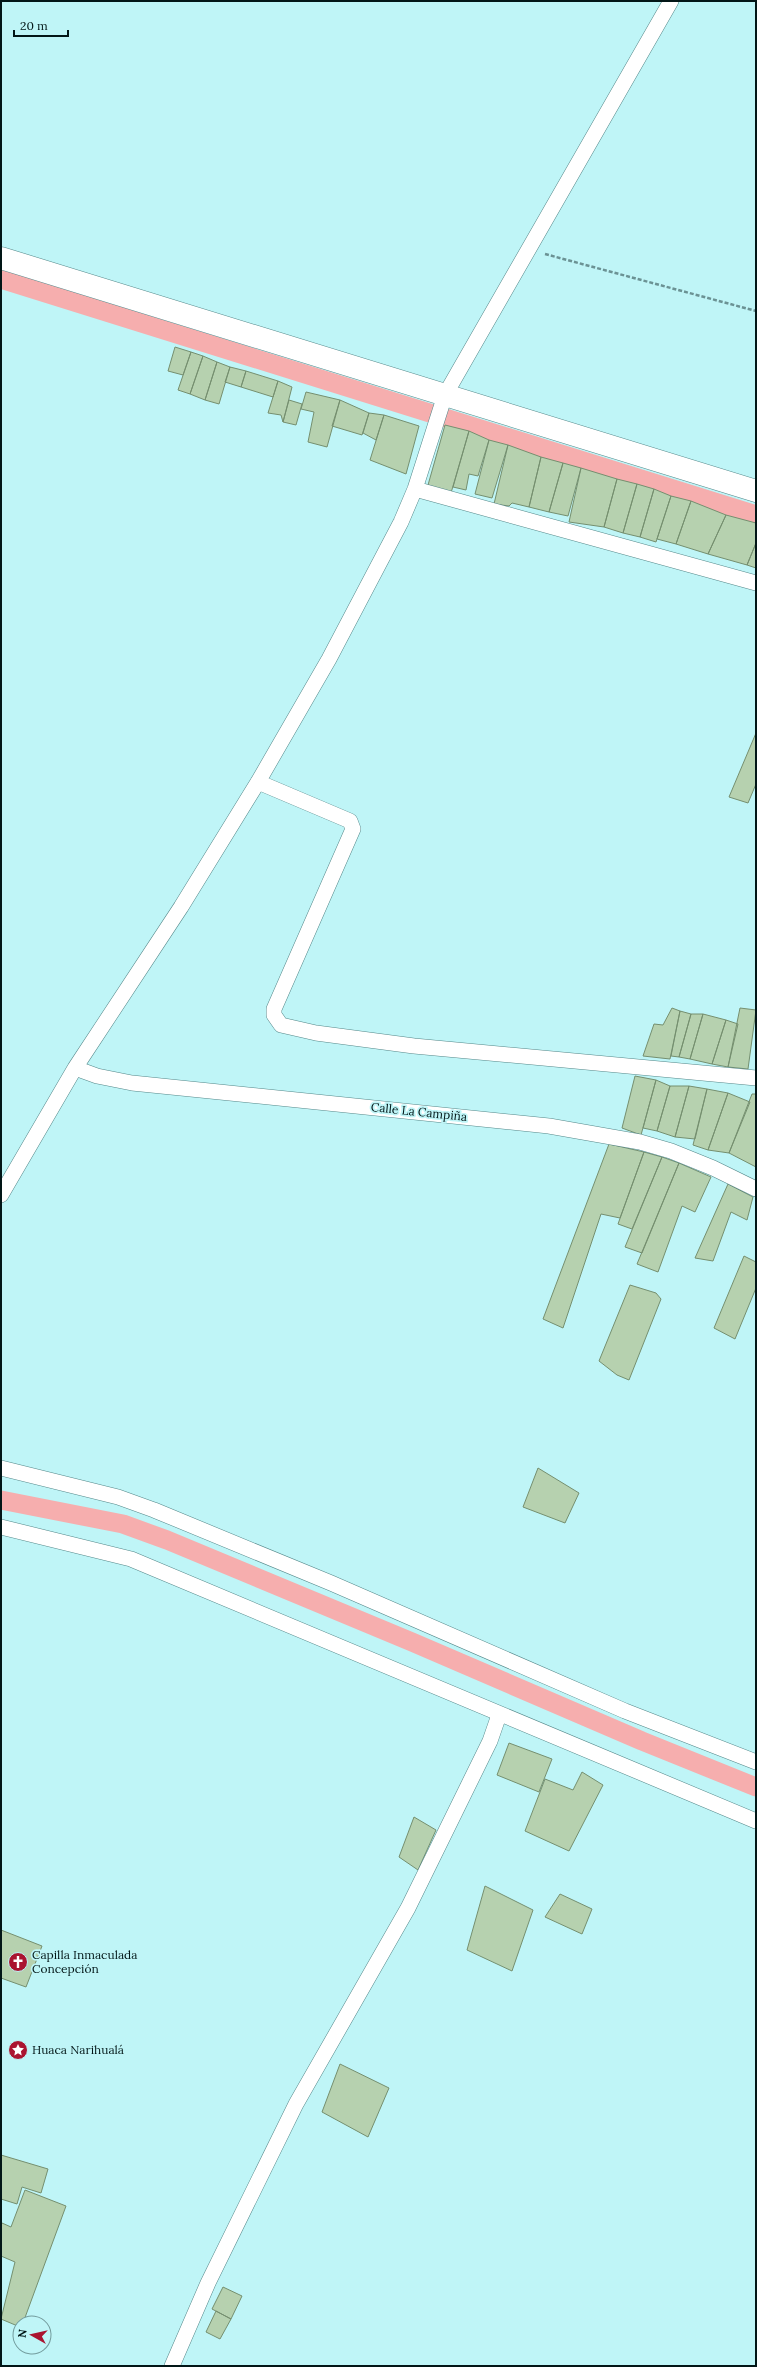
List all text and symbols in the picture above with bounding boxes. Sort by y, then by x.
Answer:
scale bar [14,12,68,38]
text: 20 m [20,18,48,33]
street label: Calle La Campiña [370,1099,468,1124]
place label: Capilla Inmaculada Concepción [32,1947,138,1976]
church icon: Capilla Inmaculada Concepción [7,1951,29,1973]
place icon: Huaca Narihualá [7,2039,29,2061]
place label: Huaca Narihualá [32,2042,124,2057]
north arrow [12,2315,52,2355]
text: N [15,2328,30,2339]

